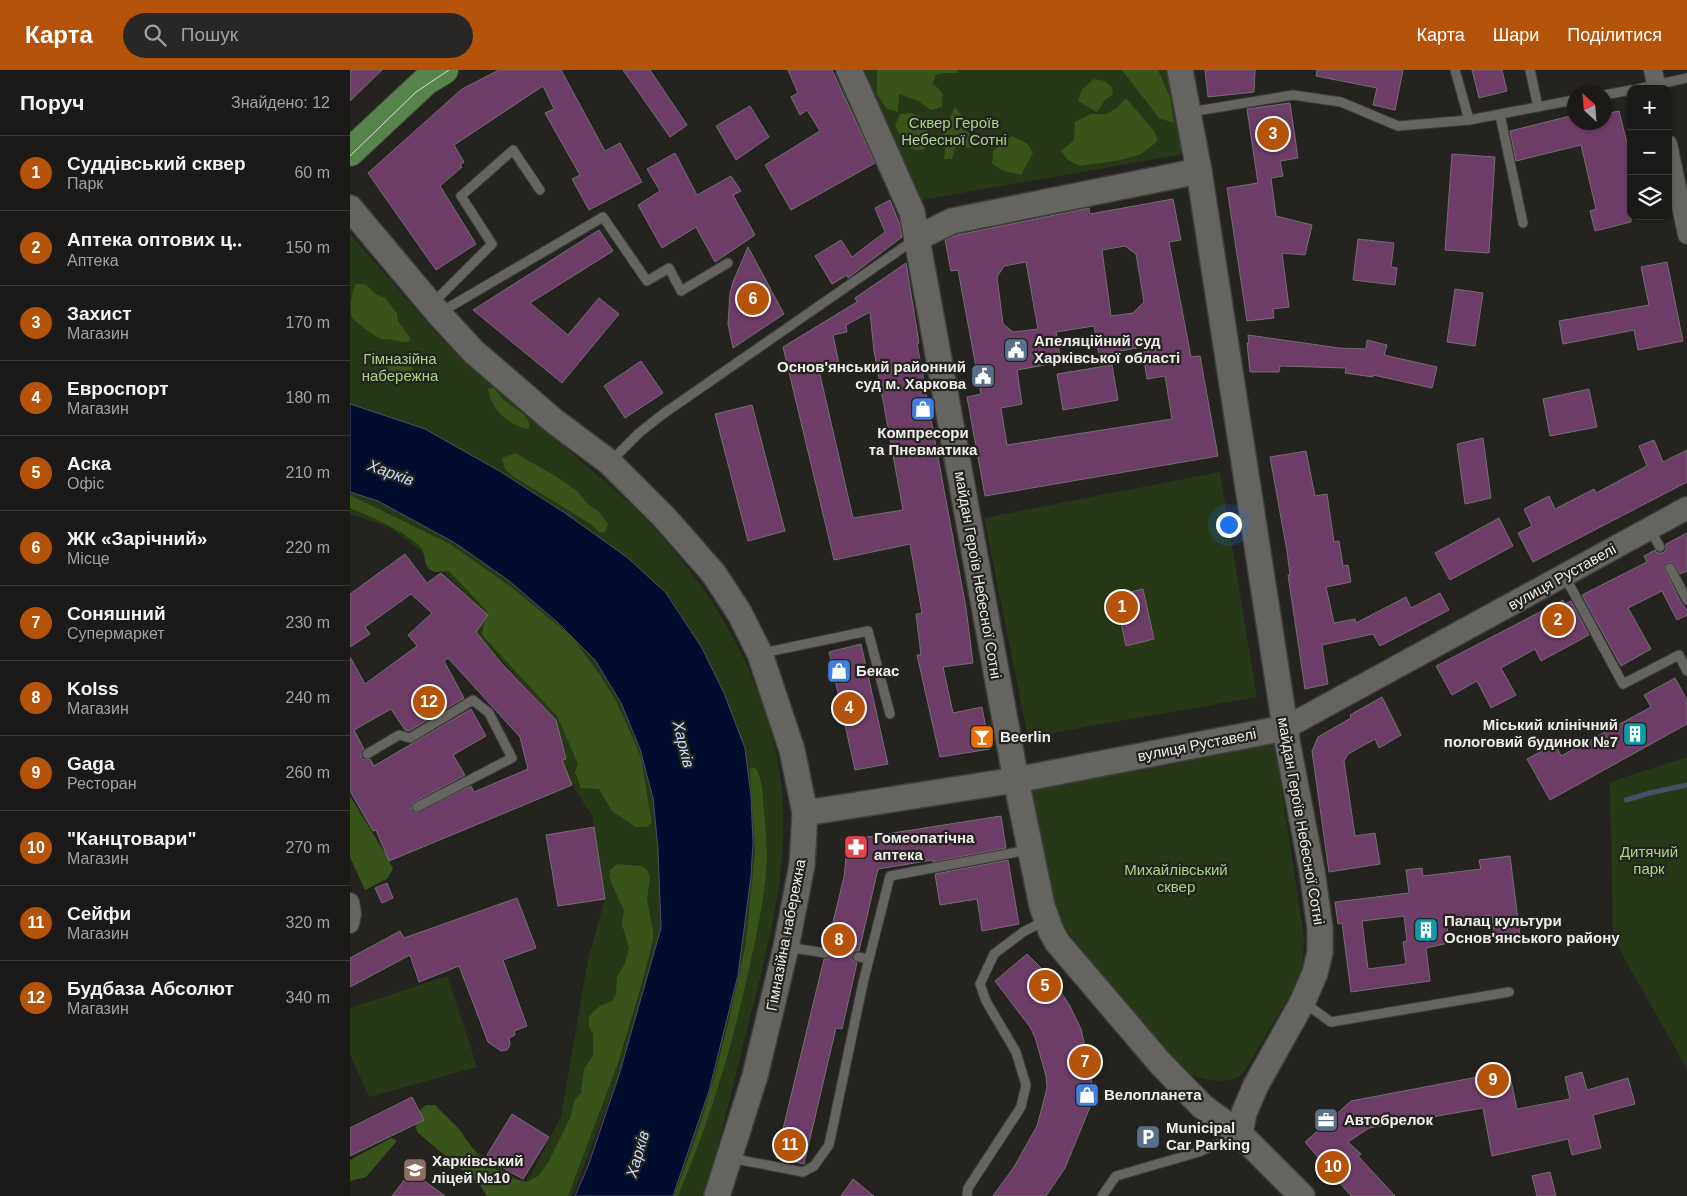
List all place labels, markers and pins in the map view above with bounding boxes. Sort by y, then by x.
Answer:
pin: 3 [1257,115,1289,153]
pin: 6 [737,280,769,318]
place label: Апеляційний суд Харківської області [1034,332,1180,366]
public building icon: Апеляційний суд Харківської області [1003,337,1029,363]
place label: Основ'янський районний суд м. Харкова [777,358,967,392]
public building icon: Основ'янський районний суд м. Харкова [970,363,996,389]
shop icon: Компресори та Пневматика [910,396,936,422]
place label: Компресори та Пневматика [869,424,978,458]
pin: 1 [1106,588,1138,626]
pin: 2 [1542,601,1574,639]
shop icon: Бекас [826,658,852,684]
place label: Бекас [856,662,899,679]
pin: 12 [413,683,445,721]
pin: 4 [833,689,865,727]
place label: Міський клінічний пологовий будинок №7 [1444,716,1618,750]
building icon: Міський клінічний пологовий будинок №7 [1622,721,1648,747]
bar icon: Beеrlin [969,724,995,750]
place label: Beеrlin [1000,728,1051,745]
place label: Гомеопатічна аптека [874,829,975,863]
pharmacy icon: Гомеопатічна аптека [843,834,869,860]
place label: Палац культури Основ'янського району [1444,912,1620,946]
building icon: Палац культури Основ'янського району [1413,917,1439,943]
pin: 8 [823,921,855,959]
pin: 5 [1029,967,1061,1005]
pin: 7 [1069,1043,1101,1081]
pin: 9 [1477,1061,1509,1099]
shop icon: Велопланета [1074,1082,1100,1108]
place label: Велопланета [1104,1086,1202,1103]
office icon: Автобрелок [1313,1107,1339,1133]
place label: Автобрелок [1344,1111,1433,1128]
place label: Municipal Car Parking [1166,1119,1250,1153]
parking icon: Municipal Car Parking [1135,1124,1161,1150]
pin: 11 [774,1126,806,1164]
pin: 10 [1317,1148,1349,1186]
place label: Харківський ліцей №10 [432,1152,524,1186]
school or university icon: Харківський ліцей №10 [402,1157,428,1183]

